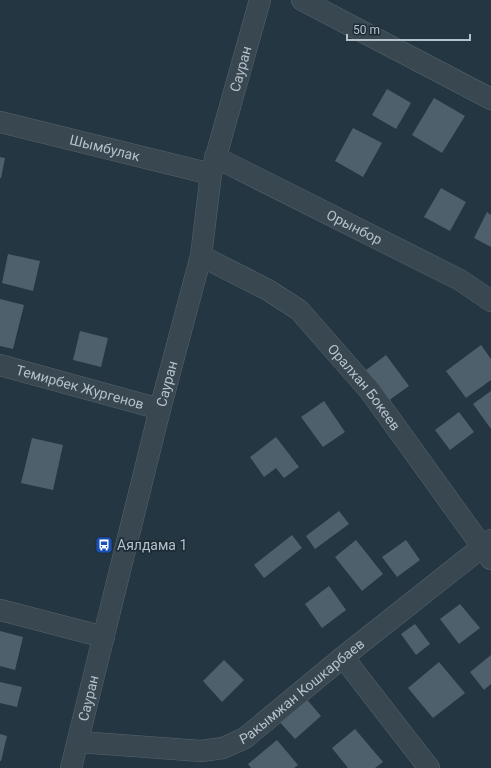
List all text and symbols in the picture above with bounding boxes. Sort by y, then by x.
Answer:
scale bar [347,16,470,42]
text: 50 m [353,23,380,37]
street label: Сауран [227,44,255,94]
street label: Шымбулак [68,131,142,164]
street label: Орынбор [324,206,385,248]
street label: Оралхан Бокеев [324,341,404,433]
street label: Сауран [153,359,181,408]
street label: Темирбек Жургенов [14,362,146,412]
bus stop icon: Аялдама 1 [94,535,114,555]
place label: Аялдама 1 [117,537,187,553]
street label: Ракымжан Кошкарбаев [237,635,367,747]
street label: Сауран [75,673,102,723]

